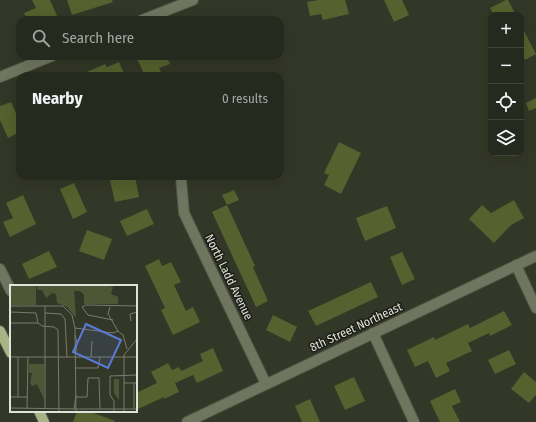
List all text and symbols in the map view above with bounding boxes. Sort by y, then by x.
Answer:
map controls [488,12,524,156]
button: + [488,12,524,48]
search box [16,16,284,60]
icon: search [30,27,52,49]
text: Search here [62,29,134,47]
button: − [488,48,524,84]
button: locate [488,84,524,120]
text: Nearby [32,88,83,109]
text: 0 results [222,91,268,106]
button: layers [488,120,524,156]
street label: North Ladd Avenue [202,232,256,322]
inset map [10,285,137,412]
street label: 8th Street Northeast [308,299,404,354]

